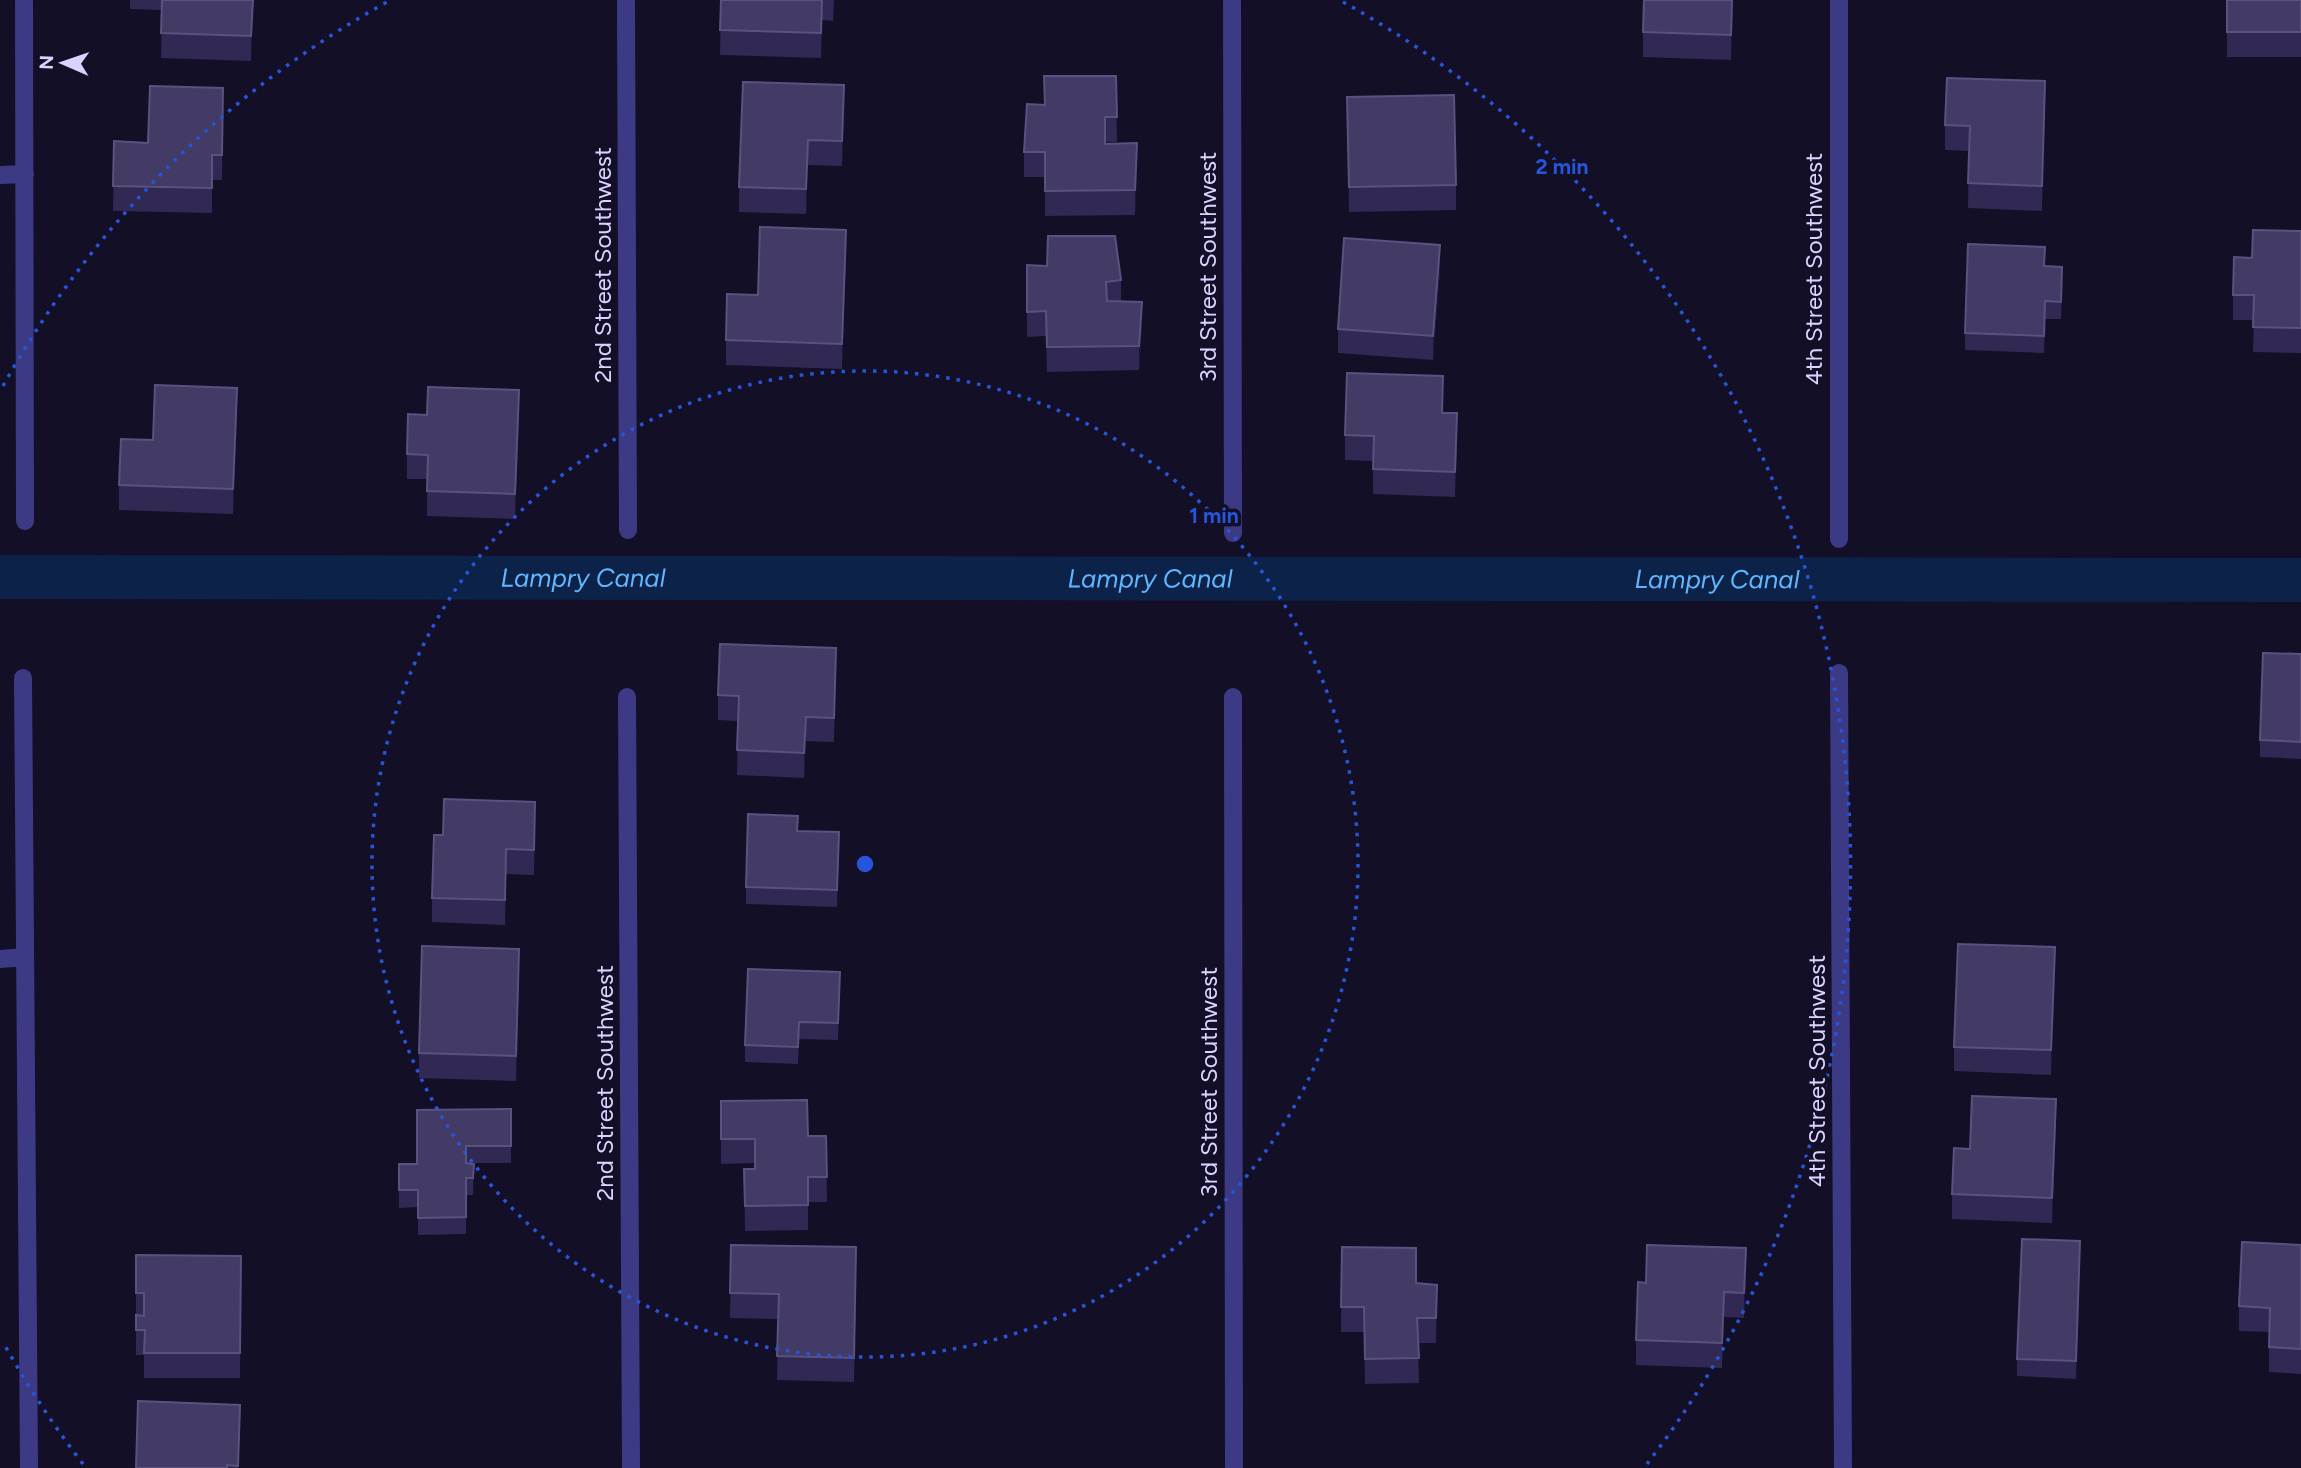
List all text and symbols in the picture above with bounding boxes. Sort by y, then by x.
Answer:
north arrow [28,28,98,98]
text: N [35,55,58,70]
street label: 2nd Street Southwest [588,147,617,383]
street label: 3rd Street Southwest [1193,152,1222,382]
street label: 4th Street Southwest [1799,153,1828,385]
text: 2 min [1536,154,1588,179]
text: 1 min [1189,503,1239,528]
water label: Lampry Canal [501,562,666,594]
water label: Lampry Canal [1068,562,1233,595]
water label: Lampry Canal [1635,563,1800,595]
centre of rings [853,852,877,876]
street label: 4th Street Southwest [1802,955,1831,1187]
street label: 2nd Street Southwest [590,965,619,1201]
street label: 3rd Street Southwest [1194,967,1223,1197]

